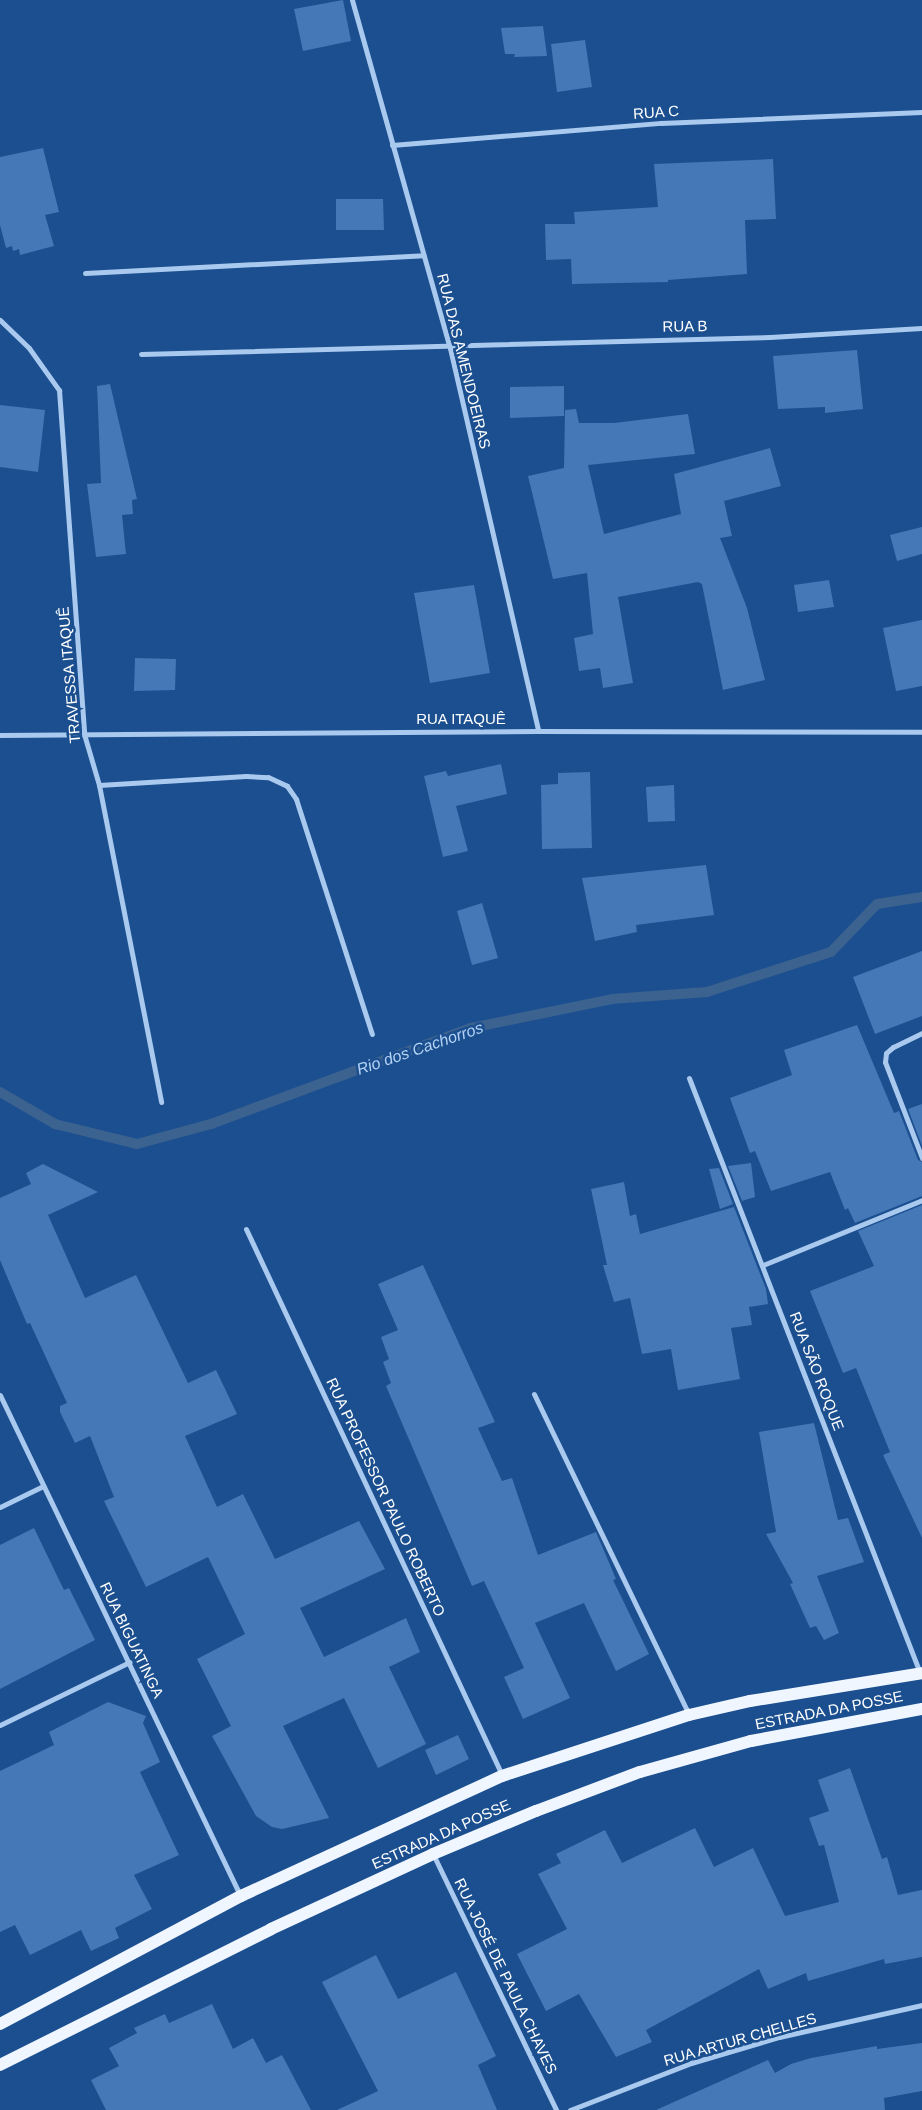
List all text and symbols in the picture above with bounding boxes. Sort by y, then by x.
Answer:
street label: RUA C [632,101,680,123]
street label: RUA DAS AMENDOEIRAS [433,271,495,451]
street label: RUA B [662,317,708,335]
street label: TRAVESSA ITAQUÊ [54,606,84,744]
street label: RUA ITAQUÊ [416,710,506,728]
water label: Rio dos Cachorros [354,1018,486,1080]
street label: RUA SÃO ROQUE [786,1309,848,1433]
street label: RUA PROFESSOR PAULO ROBERTO [323,1375,449,1619]
street label: RUA BIGUATINGA [96,1579,168,1701]
street label: ESTRADA DA POSSE [753,1687,905,1733]
street label: ESTRADA DA POSSE [368,1795,514,1873]
street label: RUA JOSÉ DE PAULA CHAVES [450,1875,562,2077]
street label: RUA ARTUR CHELLES [661,2008,819,2070]

